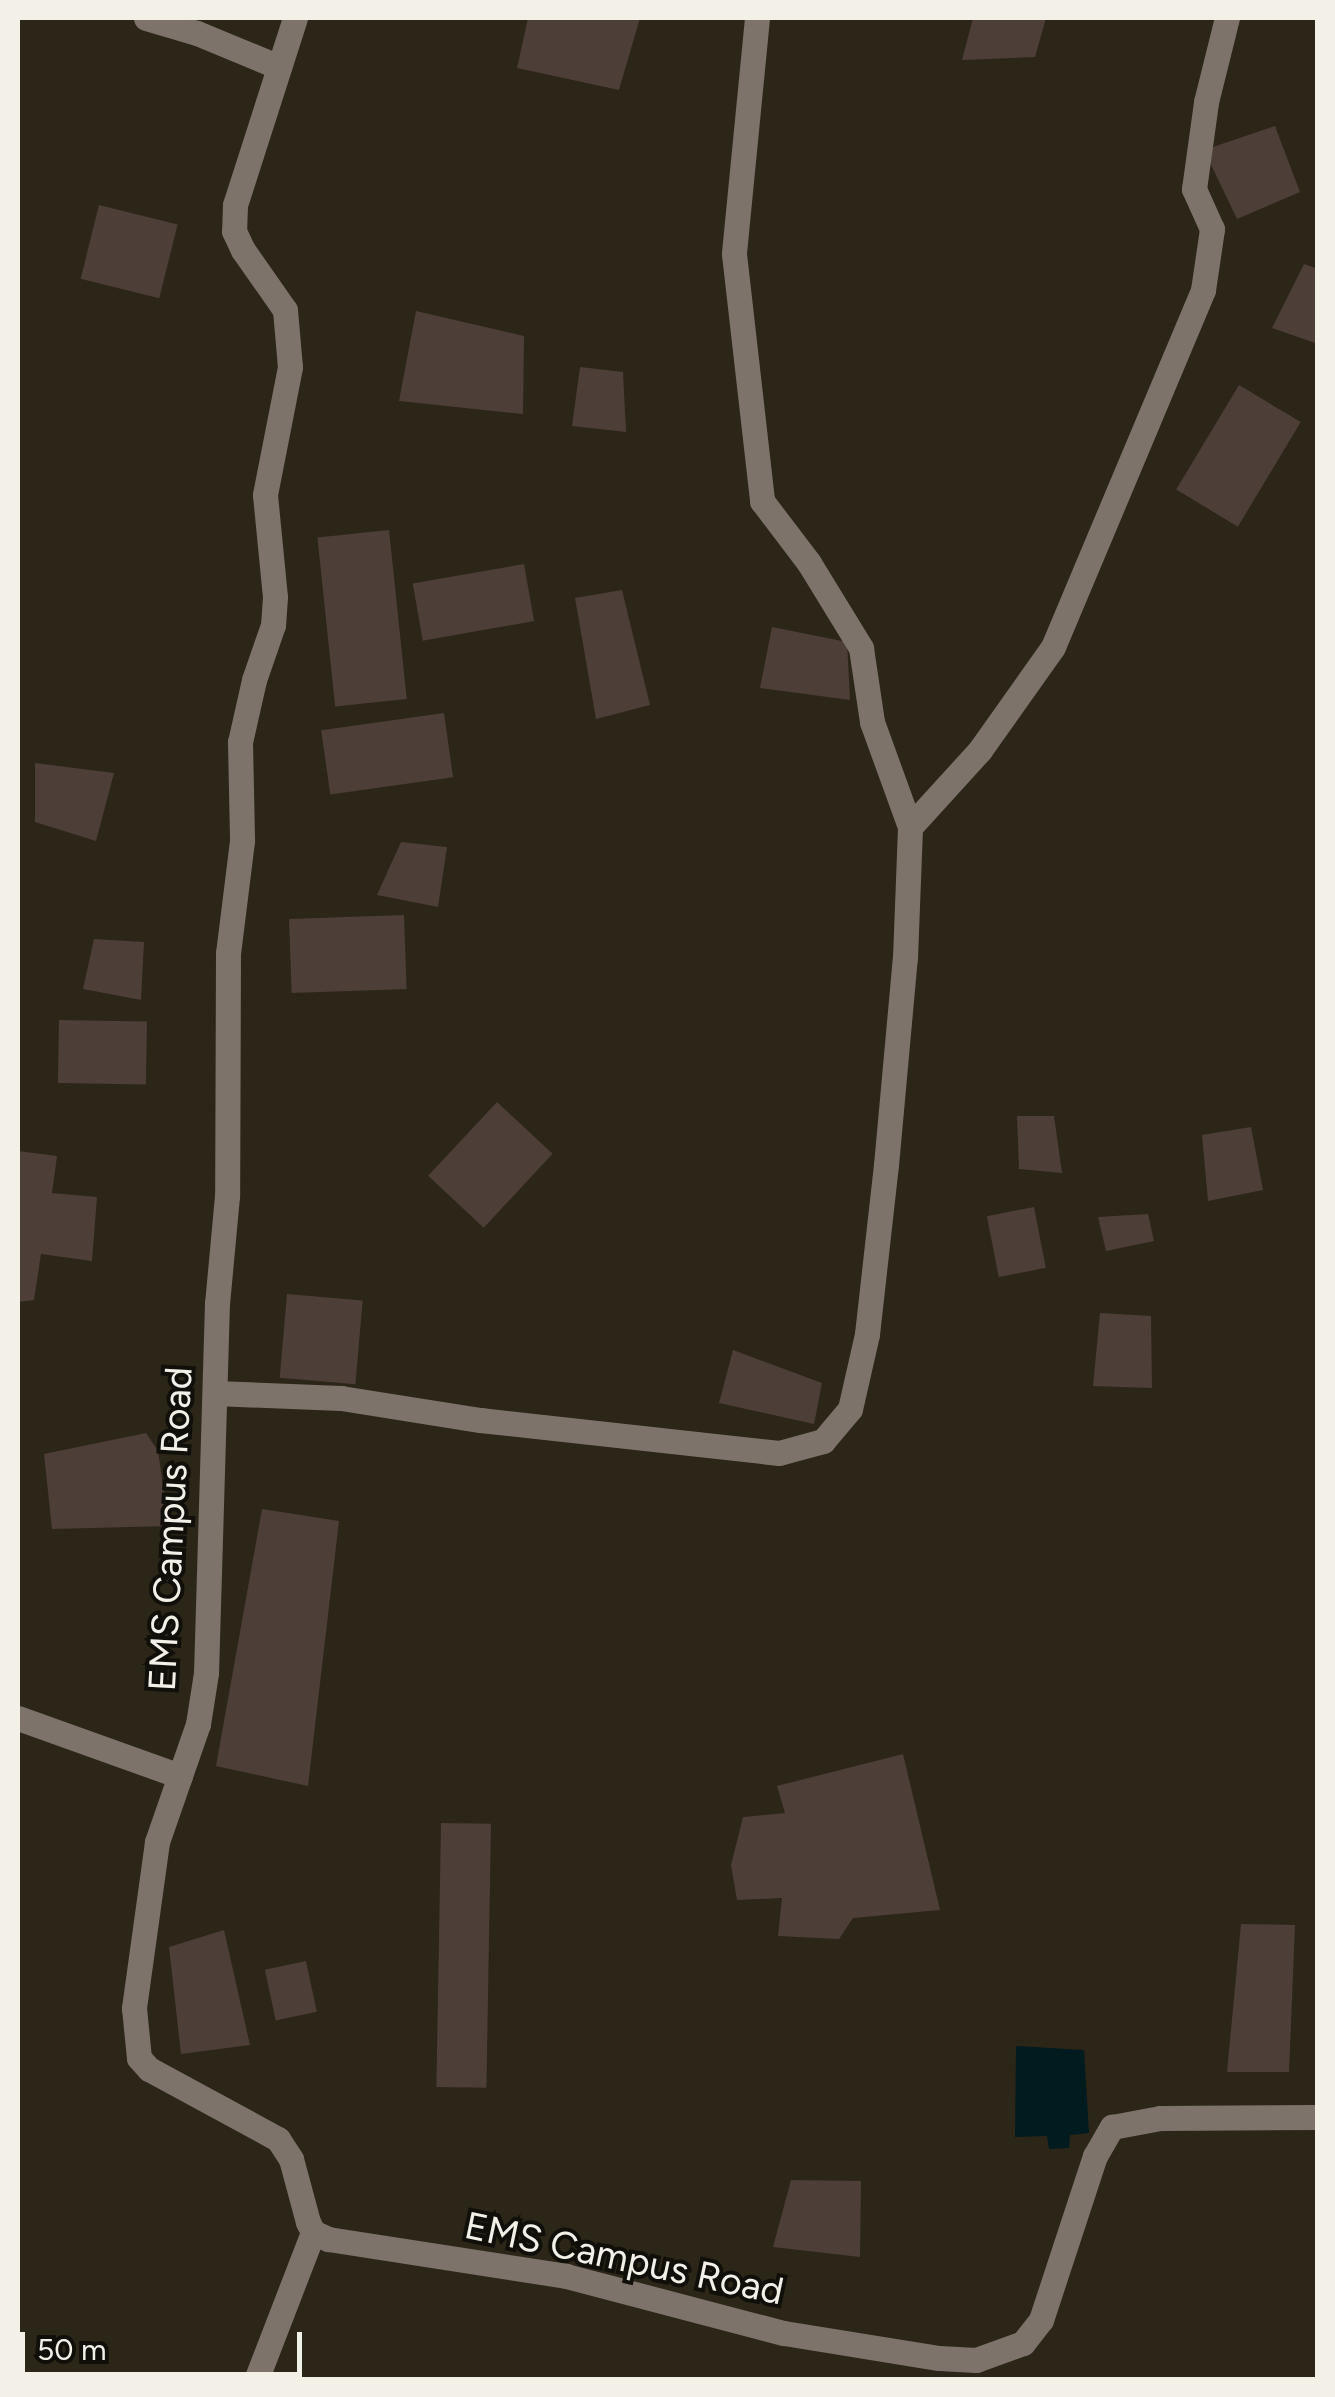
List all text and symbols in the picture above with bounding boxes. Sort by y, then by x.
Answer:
street label: EMS Campus Road [140,1366,202,1692]
street label: EMS Campus Road [460,2203,788,2315]
scale bar [25,2312,308,2374]
text: 50 m [37,2331,106,2368]

